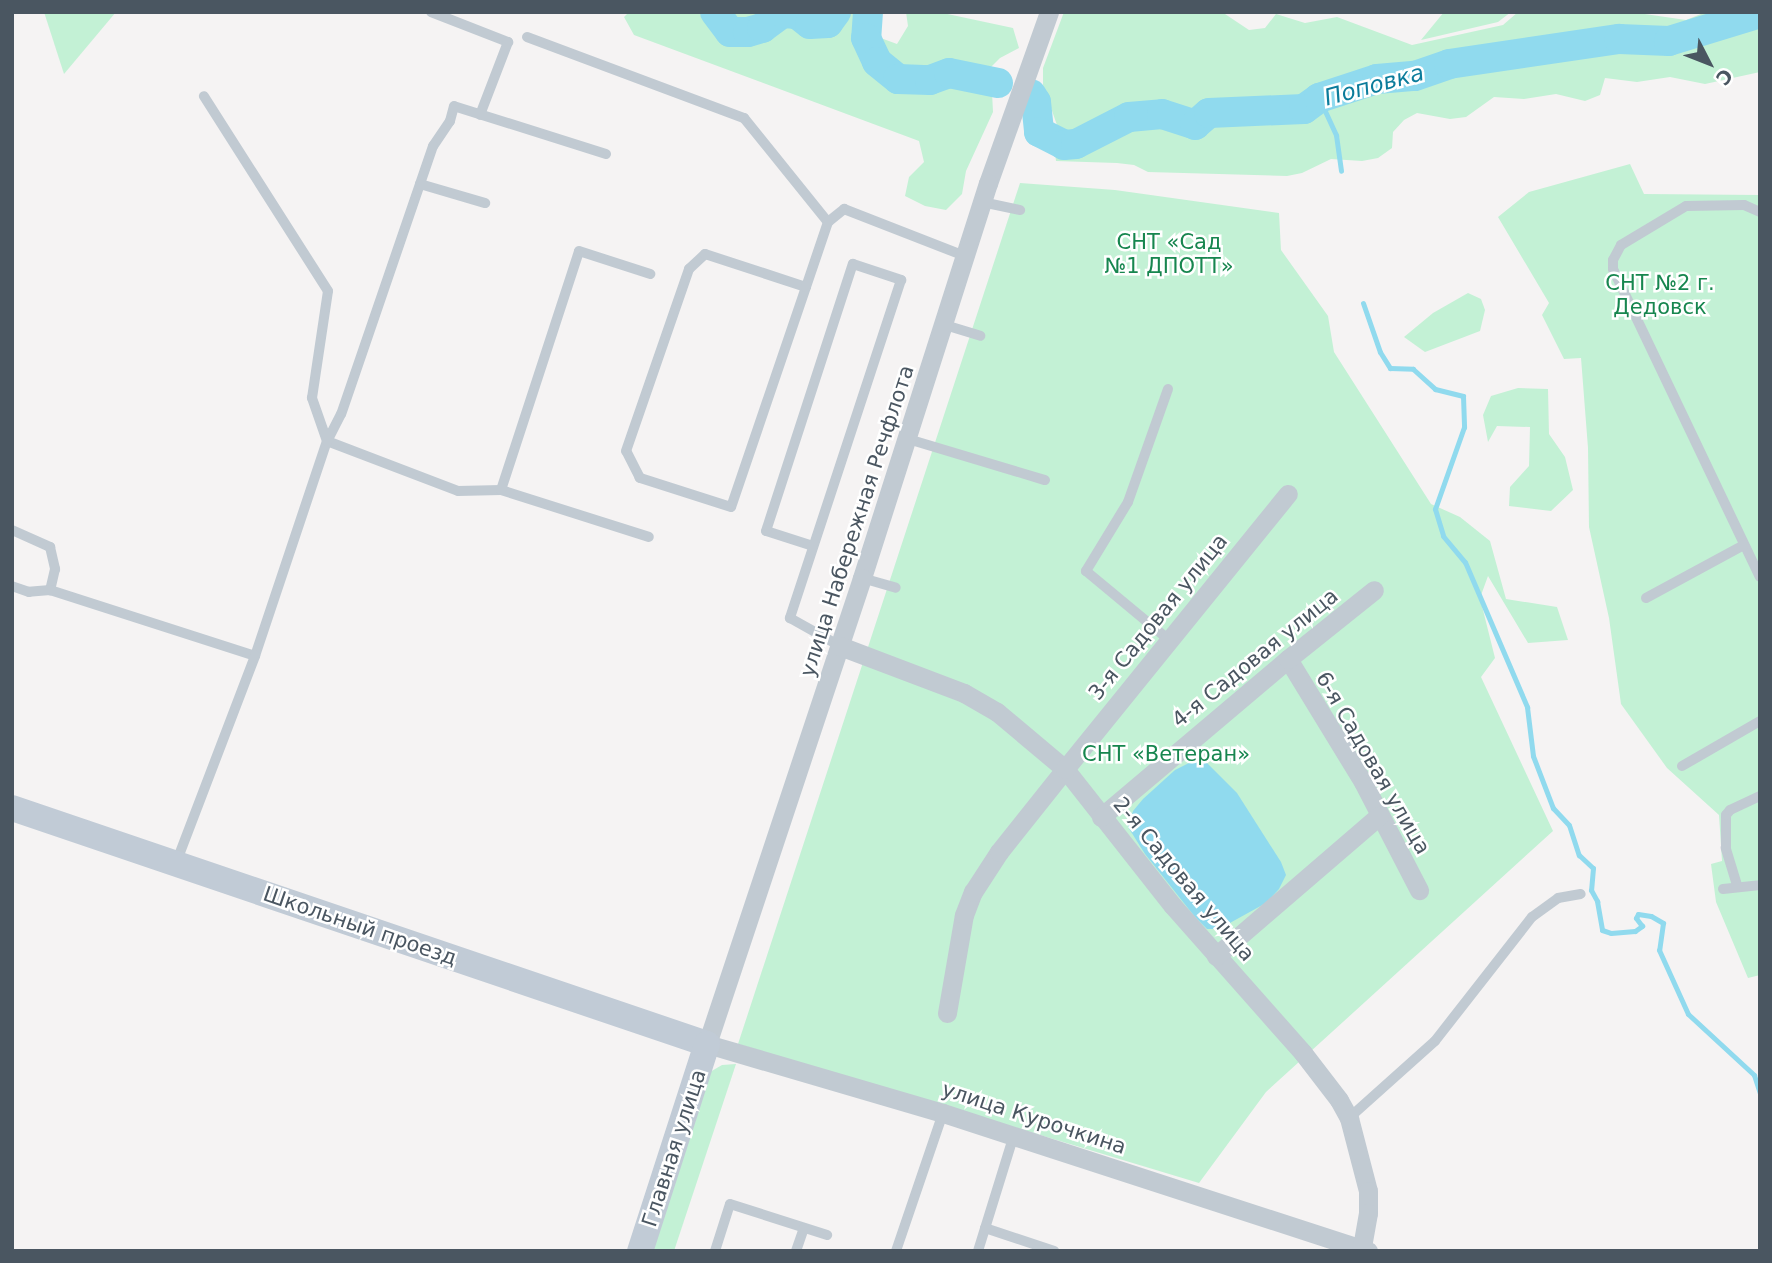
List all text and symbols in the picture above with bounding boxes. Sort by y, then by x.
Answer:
north arrow [1674,28,1744,98]
water label: Поповка [1321,58,1427,112]
text: С [1712,65,1737,90]
park label: СНТ «Сад №1 ДПОТТ» [1104,229,1234,279]
park label: СНТ №2 г. Дедовск [1605,270,1715,320]
street label: улица Набережная Речфлота [795,362,919,680]
street label: 3-я Садовая улица [1083,529,1233,705]
street label: 4-я Садовая улица [1167,583,1343,733]
street label: 6-я Садовая улица [1310,667,1436,859]
park label: СНТ «Ветеран» [1082,741,1250,767]
street label: 2-я Садовая улица [1108,792,1260,966]
street label: Школьный проезд [260,881,460,971]
street label: Главная улица [637,1066,711,1230]
street label: улица Курочкина [939,1076,1129,1160]

